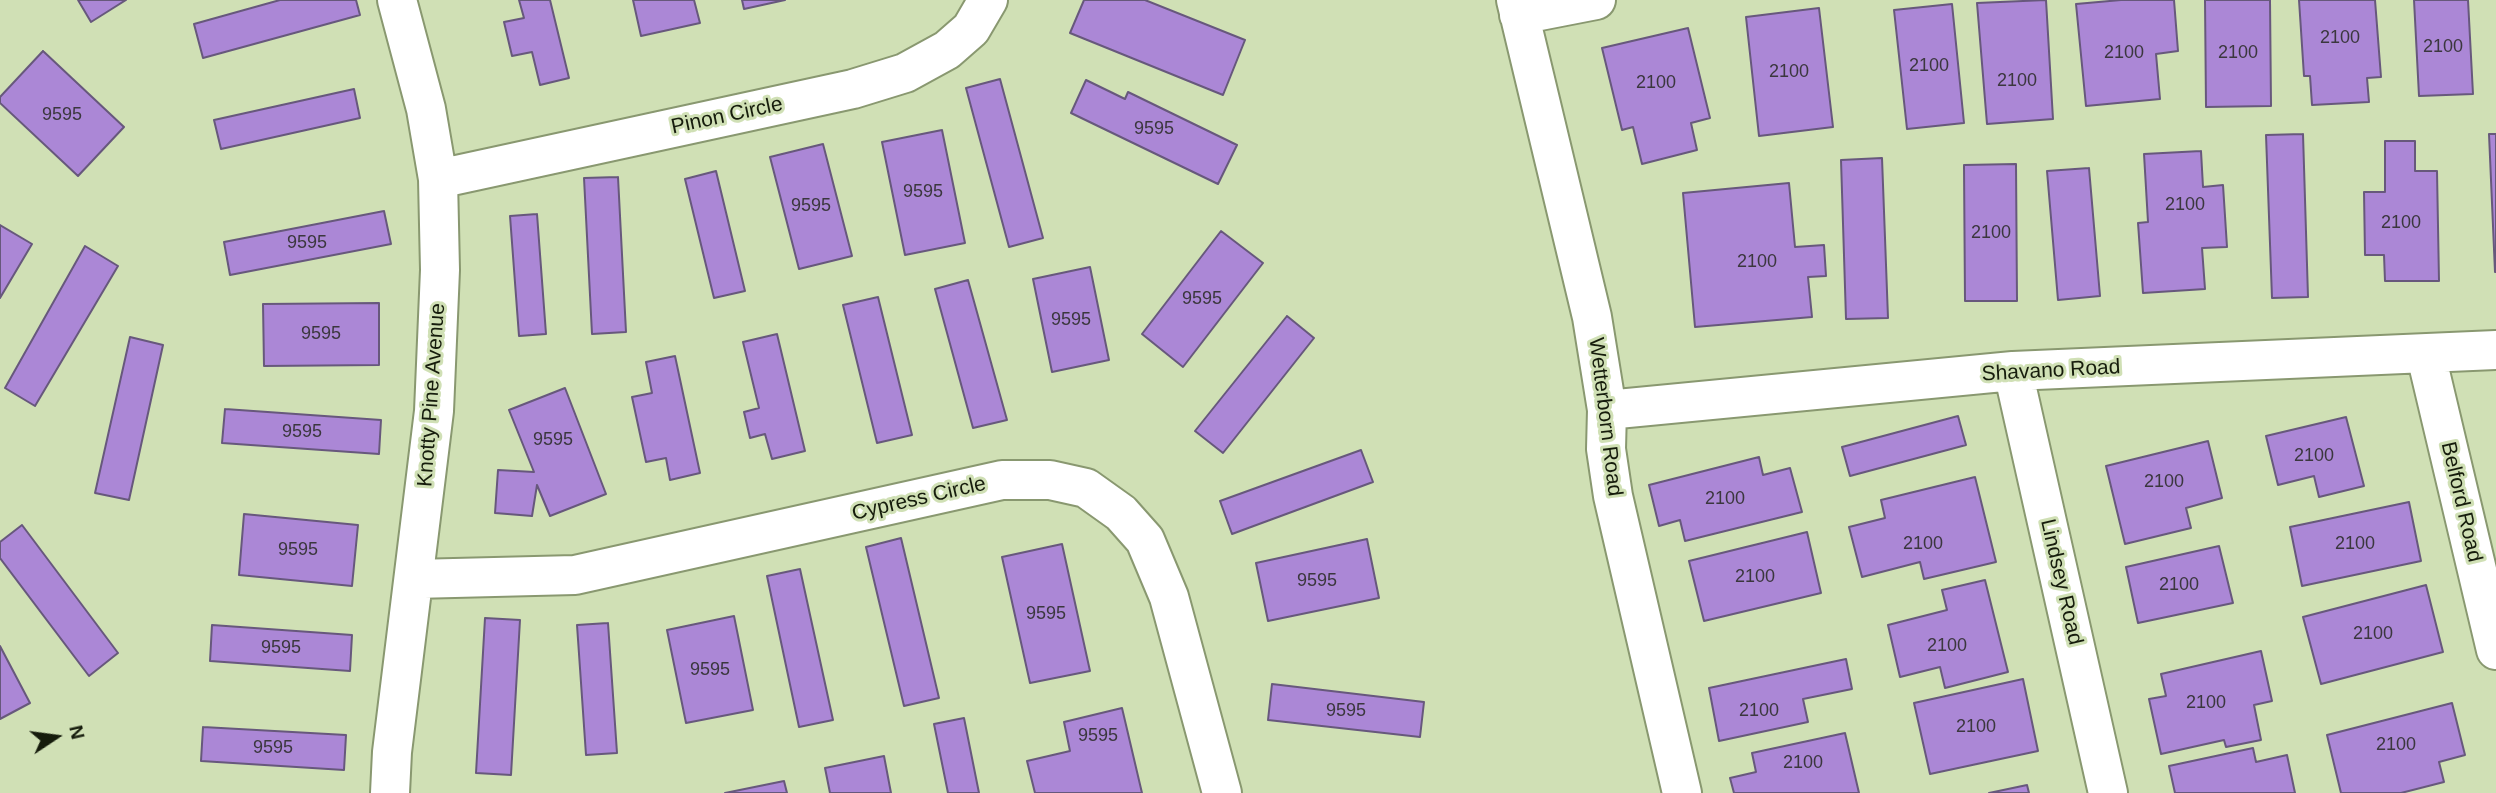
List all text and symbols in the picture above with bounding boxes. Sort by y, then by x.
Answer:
house number: 2100 [2320,27,2360,49]
house number: 2100 [2423,36,2463,58]
house number: 2100 [2104,42,2144,64]
house number: 2100 [2218,42,2258,64]
house number: 2100 [1909,55,1949,77]
house number: 2100 [1769,61,1809,83]
house number: 2100 [1997,70,2037,92]
house number: 2100 [1636,72,1676,94]
street label: Pinon Circle [669,92,785,140]
house number: 9595 [42,104,82,126]
house number: 9595 [1134,118,1174,140]
house number: 9595 [903,181,943,203]
house number: 2100 [2165,194,2205,216]
house number: 9595 [791,195,831,217]
house number: 2100 [2381,212,2421,234]
house number: 2100 [1971,222,2011,244]
house number: 9595 [287,232,327,254]
house number: 2100 [1737,251,1777,273]
house number: 9595 [1182,288,1222,310]
street label: Knotty Pine Avenue [413,302,451,488]
house number: 9595 [1051,309,1091,331]
house number: 9595 [301,323,341,345]
street label: Wetterborn Road [1583,336,1627,498]
street label: Shavano Road [1981,355,2121,387]
house number: 9595 [282,421,322,443]
house number: 9595 [533,429,573,451]
street label: Belford Road [2435,439,2487,565]
house number: 2100 [2294,445,2334,467]
street label: Cypress Circle [850,471,988,527]
house number: 2100 [2144,471,2184,493]
house number: 2100 [1705,488,1745,510]
street label: Lindsey Road [2034,517,2088,647]
house number: 2100 [1903,533,1943,555]
house number: 2100 [2335,533,2375,555]
house number: 9595 [278,539,318,561]
house number: 2100 [1735,566,1775,588]
house number: 9595 [1297,570,1337,592]
house number: 2100 [2159,574,2199,596]
house number: 9595 [1026,603,1066,625]
house number: 2100 [2353,623,2393,645]
house number: 2100 [1927,635,1967,657]
house number: 9595 [261,637,301,659]
house number: 9595 [690,659,730,681]
house number: 2100 [2186,692,2226,714]
house number: 9595 [1326,700,1366,722]
house number: 2100 [1739,700,1779,722]
north arrow [21,702,91,772]
house number: 2100 [1956,716,1996,738]
text: N [65,723,89,741]
house number: 9595 [1078,725,1118,747]
house number: 2100 [2376,734,2416,756]
house number: 9595 [253,737,293,759]
house number: 2100 [1783,752,1823,774]

